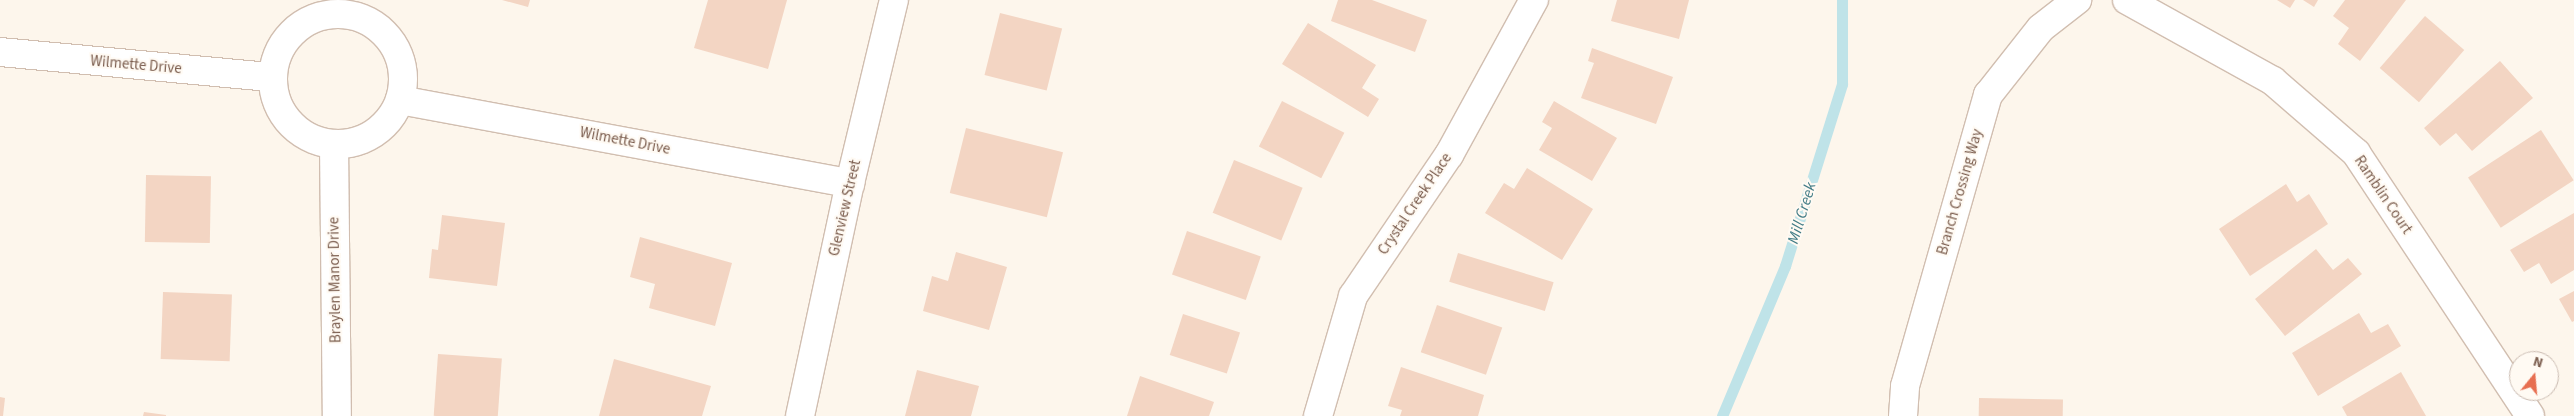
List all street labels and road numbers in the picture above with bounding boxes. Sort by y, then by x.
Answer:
street label: Wilmette Drive [90,52,182,78]
street label: Wilmette Drive [578,123,672,159]
street label: Branch Crossing Way [1933,127,1987,257]
street label: Crystal Creek Place [1374,150,1456,258]
street label: Ramblin Court [2350,152,2416,238]
street label: Glenview Street [825,158,865,258]
street label: Braylen Manor Drive [325,217,345,343]

